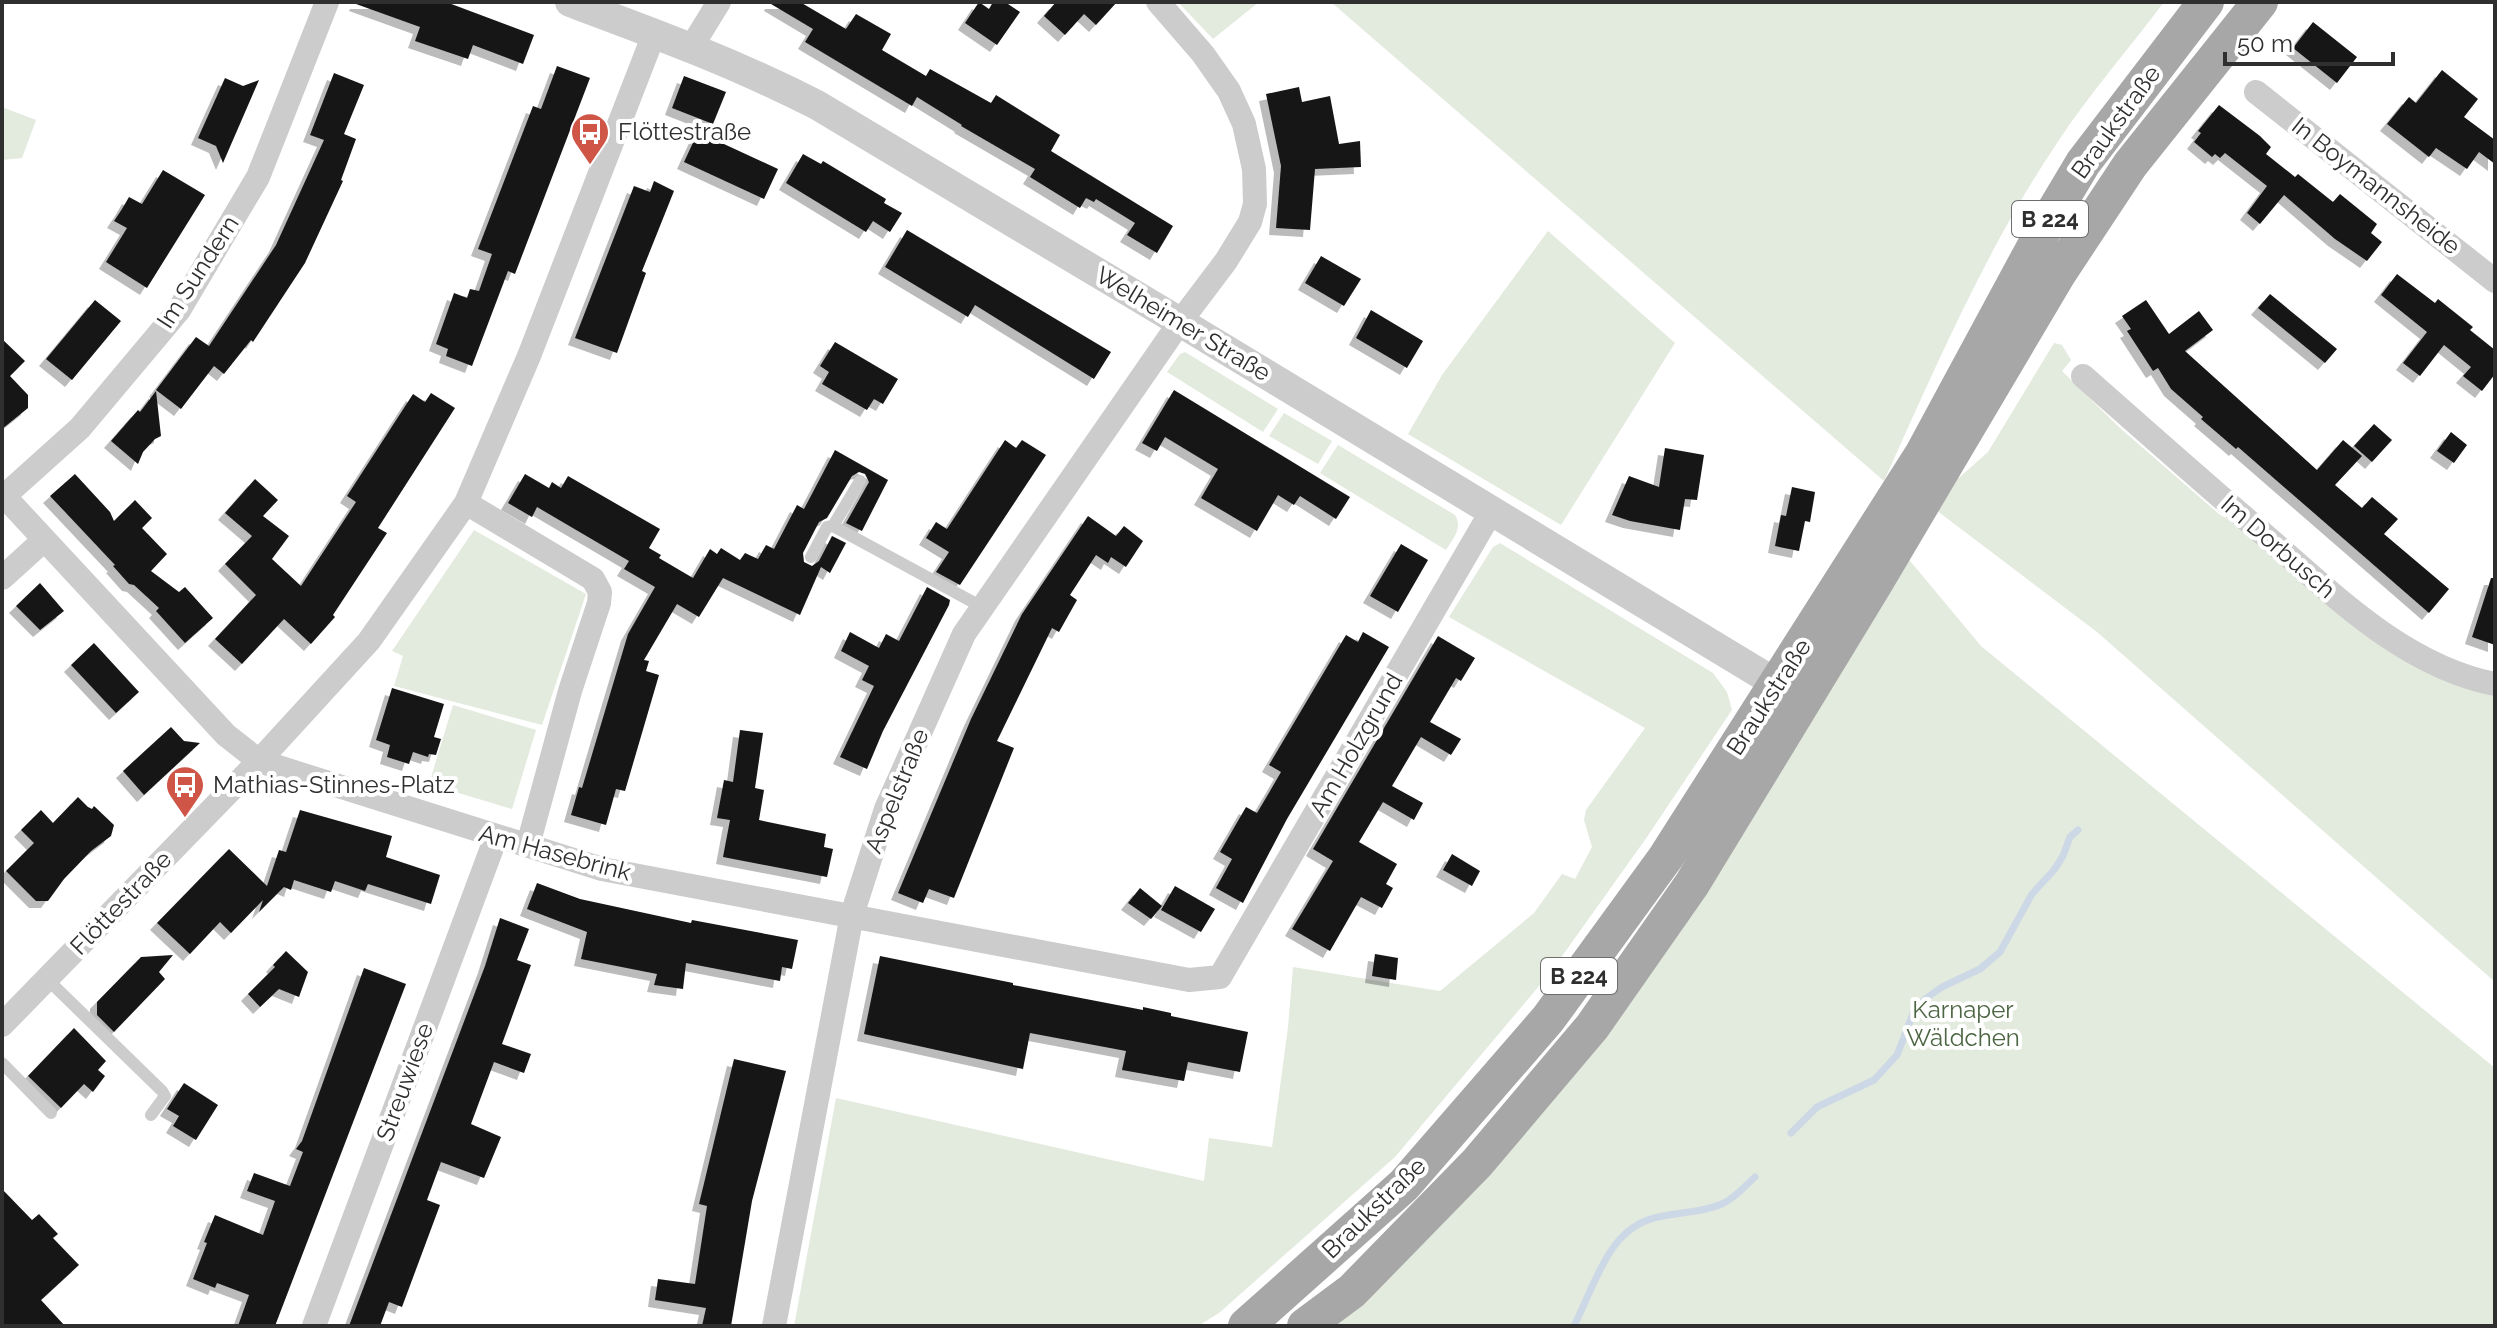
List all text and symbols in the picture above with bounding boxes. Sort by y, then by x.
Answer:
scale bar [2225,16,2393,66]
text: 50 m [2237,29,2293,58]
street label: Braukstraße [2065,59,2166,184]
bus stop icon: Flöttestraße [569,111,611,166]
street label: In Boymannsheide [2286,111,2466,260]
place label: Flöttestraße [618,117,751,146]
road number: B 224 [2012,201,2088,237]
street label: Im Sundern [150,210,245,333]
street label: Welheimer Straße [1091,260,1276,387]
street label: Im Dorbusch [2215,489,2341,604]
street label: Braukstraße [1720,633,1817,760]
street label: Am Holzgrund [1303,668,1408,822]
street label: Aspelstraße [858,724,935,857]
bus stop icon: Mathias-Stinnes-Platz [164,764,206,819]
place label: Mathias-Stinnes-Platz [213,770,455,799]
street label: Am Hasebrink [476,818,634,887]
street label: Flöttestraße [64,845,177,961]
road number: B 224 [1541,958,1617,994]
park label: Karnaper Wäldchen [1906,995,2020,1052]
street label: Streuwiese [370,1019,439,1145]
street label: Braukstraße [1316,1151,1431,1264]

